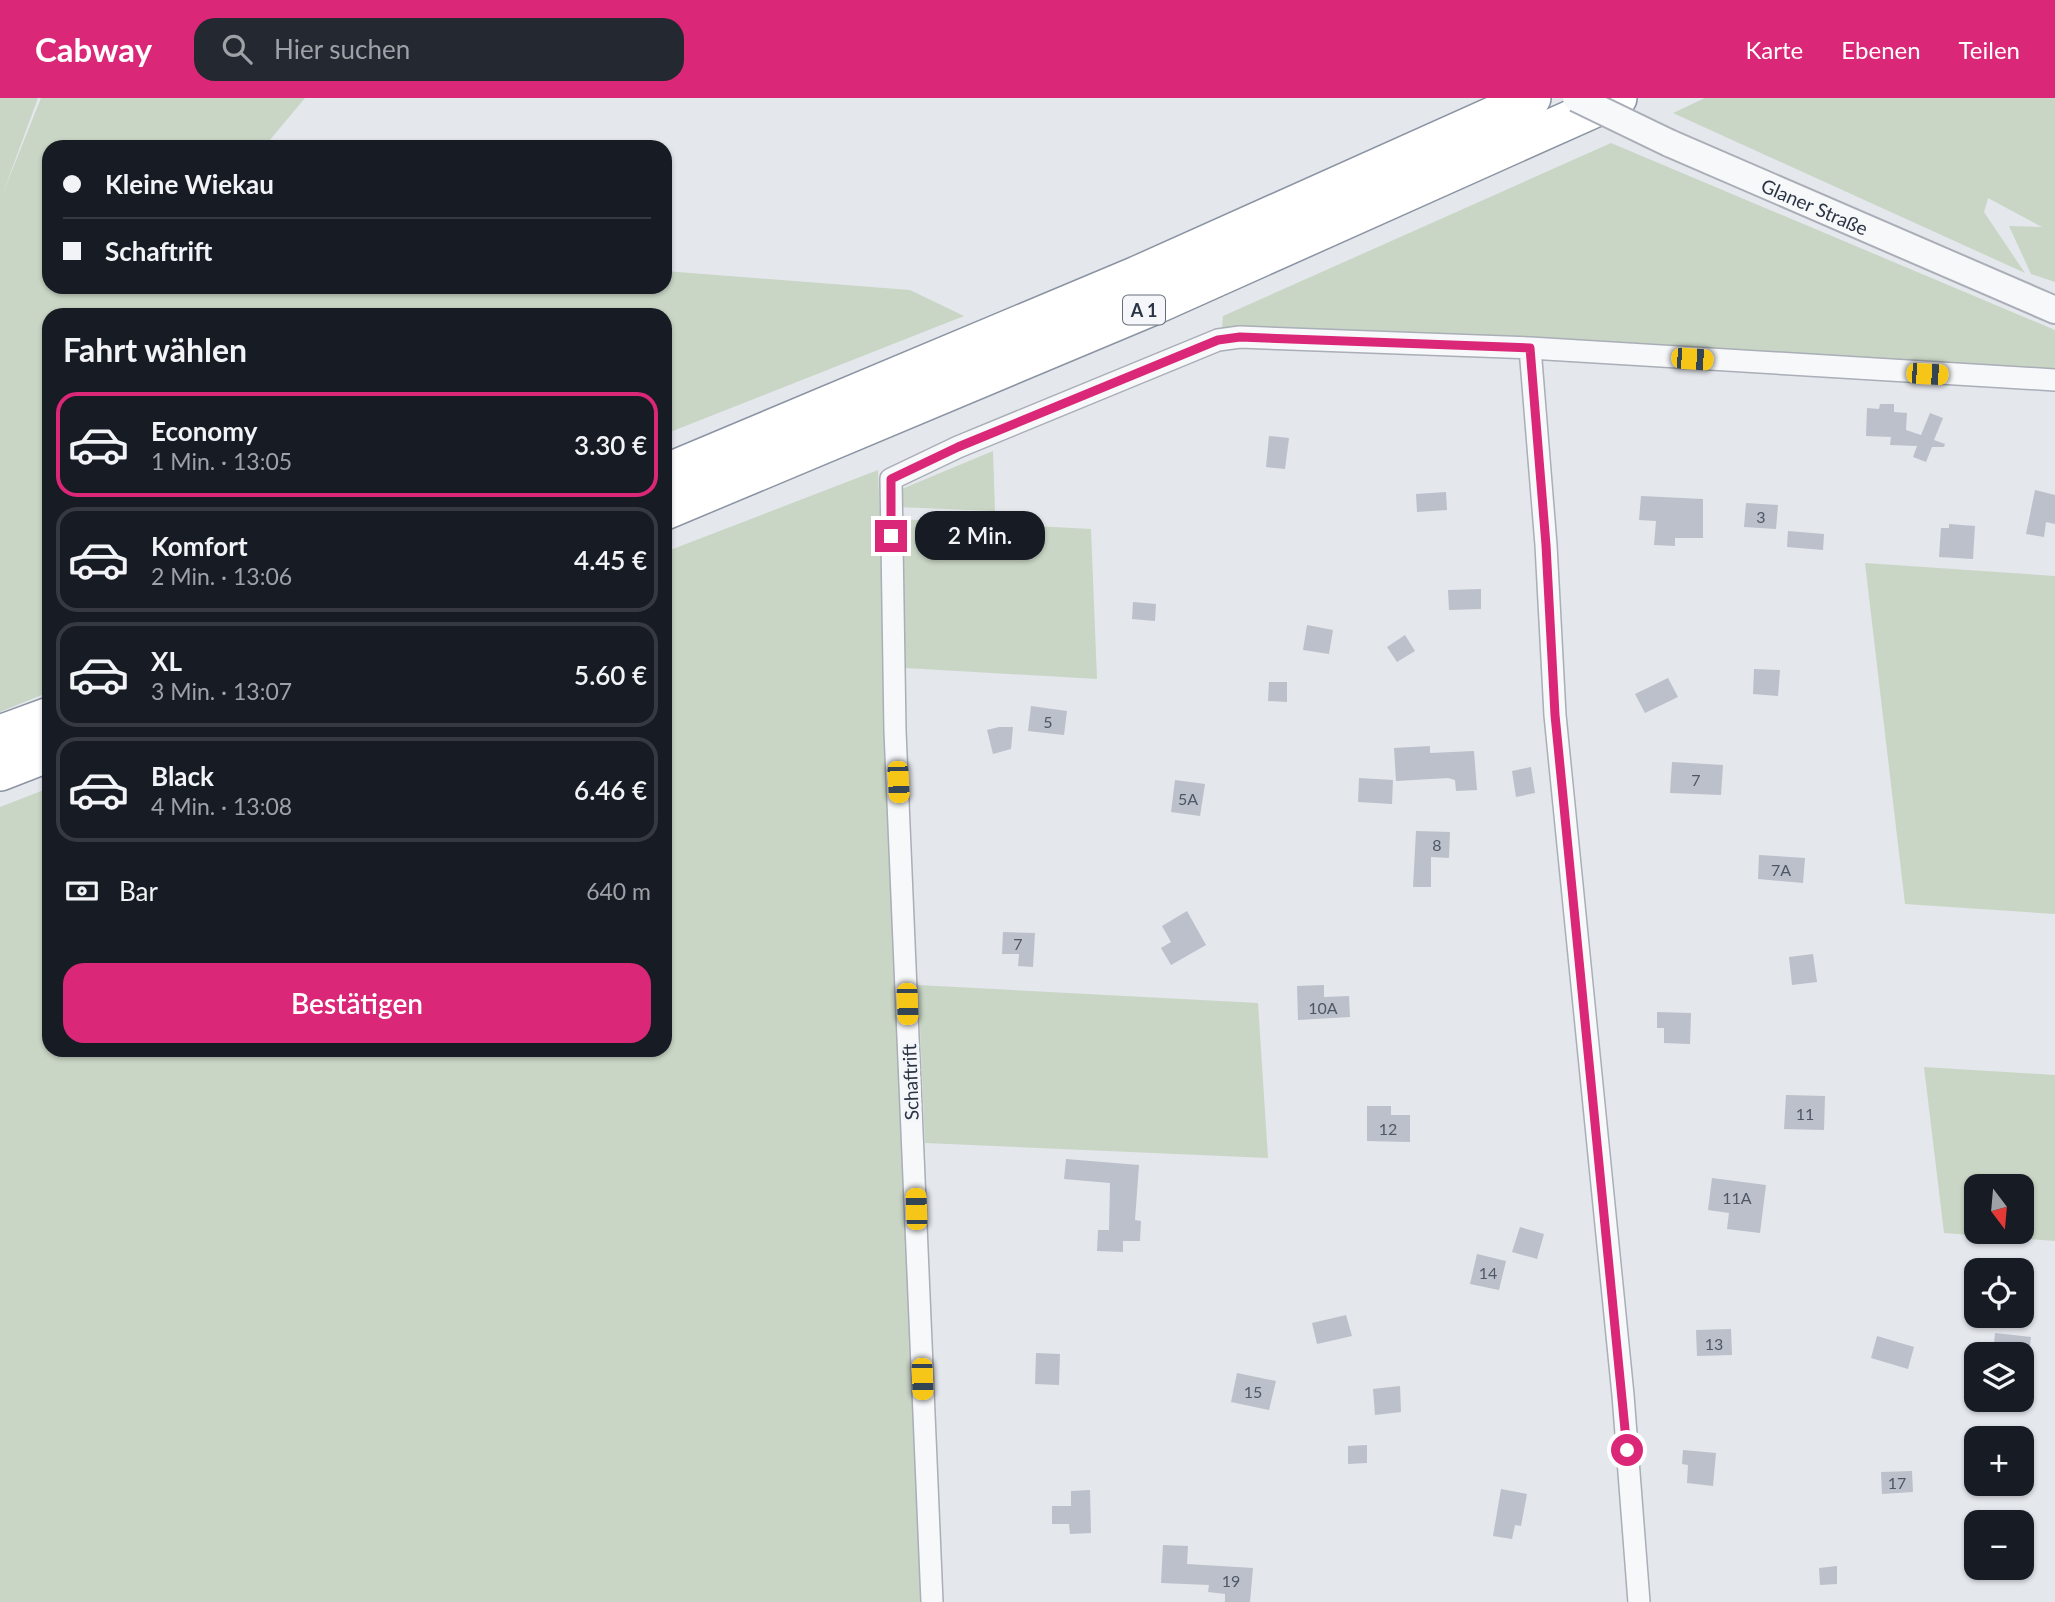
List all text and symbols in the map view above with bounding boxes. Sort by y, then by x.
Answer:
search box [194,18,684,81]
text: Cabway [35,29,152,69]
icon: search [218,30,256,68]
text: Hier suchen [274,33,410,65]
text: Karte [1746,35,1803,64]
text: Ebenen [1841,35,1921,64]
text: Teilen [1959,35,2020,64]
text: Kleine Wiekau [105,168,274,200]
street label: Glaner Straße [1758,173,1872,239]
text: Schaftrift [105,235,212,267]
road number: A 1 [1123,295,1165,324]
text: Fahrt wählen [63,330,247,369]
car [1671,347,1714,371]
car [1906,362,1949,386]
icon: car [67,413,130,476]
text: Economy [151,415,257,447]
text: 3.30 € [574,429,647,461]
text: 1 Min. · 13:05 [151,447,292,475]
house number: 3 [1756,507,1766,526]
callout: 2 Min. [916,512,1045,560]
route end [875,520,907,552]
text: 2 Min. [948,521,1012,549]
icon: car [67,528,130,591]
text: Komfort [151,530,248,562]
text: 4.45 € [574,544,647,576]
text: 2 Min. · 13:06 [151,562,292,590]
icon: car [67,643,130,706]
text: XL [151,645,182,677]
text: 5.60 € [574,659,647,691]
text: 3 Min. · 13:07 [151,677,292,705]
house number: 5 [1043,712,1053,731]
icon: car [67,758,130,821]
text: Black [151,760,214,792]
car [887,760,910,804]
house number: 7 [1691,770,1701,789]
text: 6.46 € [574,774,647,806]
house number: 5A [1178,789,1198,808]
text: 4 Min. · 13:08 [151,792,292,820]
house number: 8 [1432,835,1442,854]
house number: 7A [1771,860,1791,879]
icon: cash [63,872,101,910]
text: Bar [119,875,158,907]
text: 640 m [586,877,651,905]
house number: 7 [1013,934,1023,953]
button: Bestätigen [63,963,651,1043]
car [896,983,919,1025]
house number: 10A [1308,998,1338,1017]
street label: Schaftrift [897,1043,923,1121]
house number: 11 [1796,1104,1814,1123]
house number: 12 [1379,1119,1397,1138]
north arrow [1964,1174,2034,1244]
map controls [1964,1174,2034,1580]
car [905,1188,928,1230]
house number: 11A [1722,1188,1752,1207]
button: locate [1964,1258,2034,1328]
house number: 14 [1479,1263,1497,1282]
house number: 13 [1705,1334,1723,1353]
button: layers [1964,1342,2034,1412]
car [911,1358,934,1400]
house number: 15 [1244,1382,1262,1401]
button: + [1964,1426,2034,1496]
route start [1611,1434,1643,1466]
house number: 17 [1888,1473,1906,1492]
button: − [1964,1510,2034,1580]
house number: 19 [1222,1571,1240,1590]

